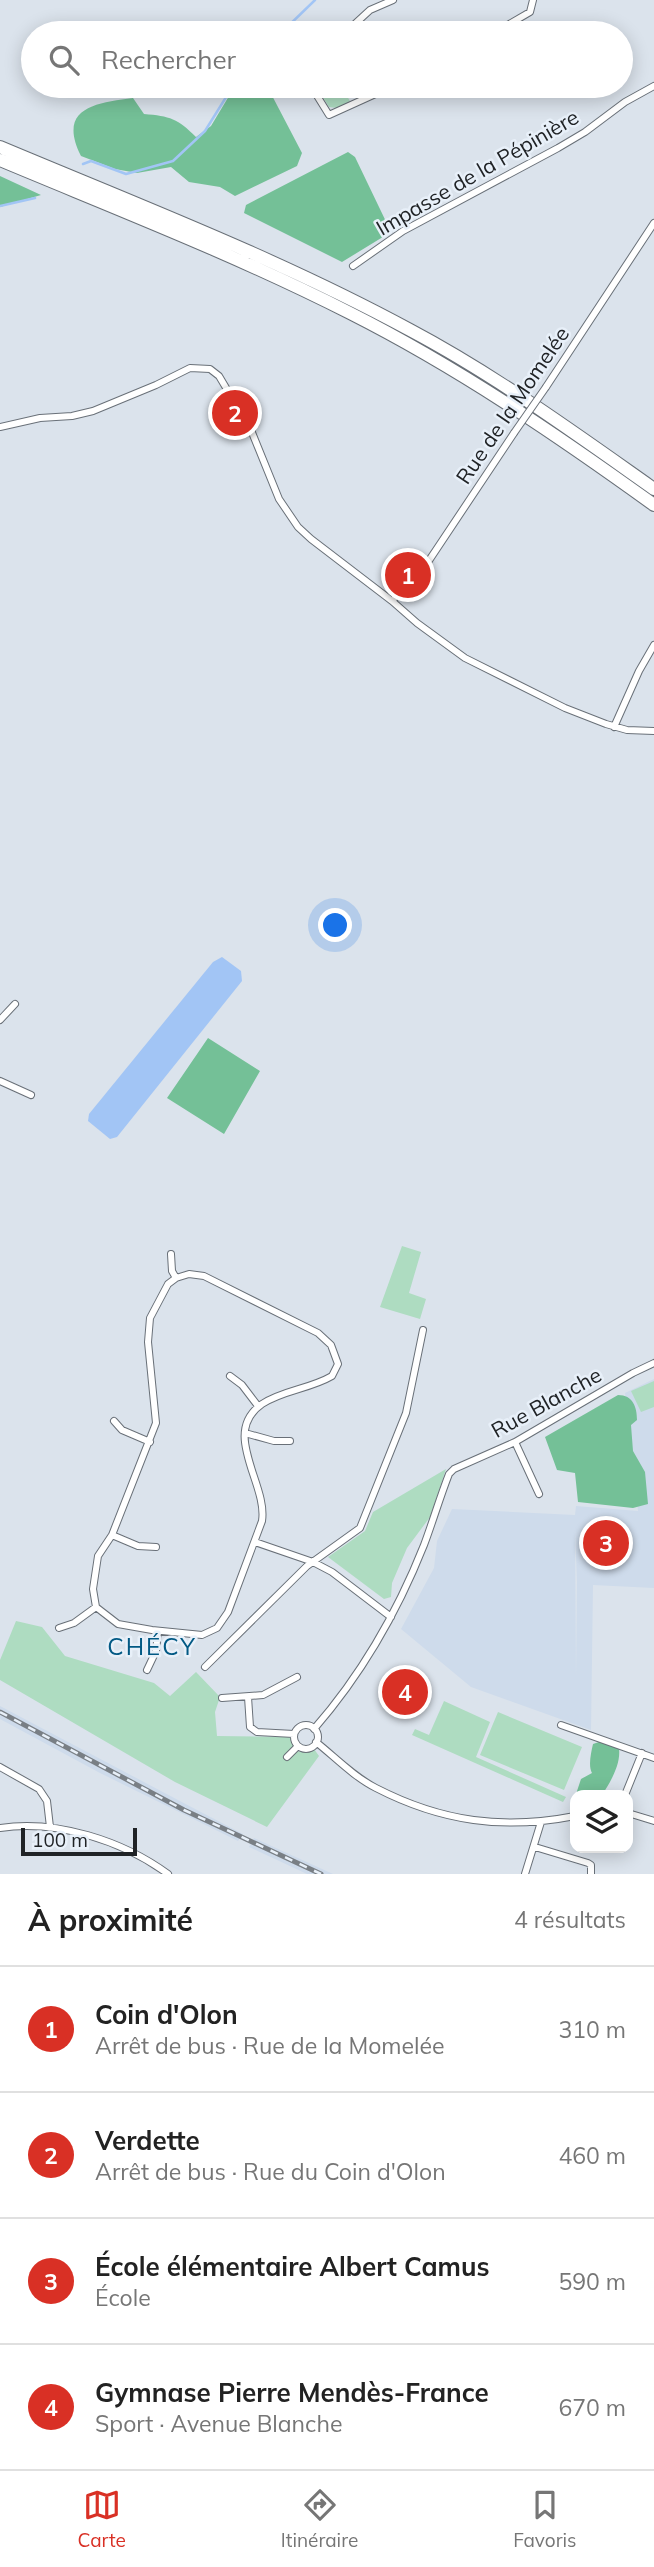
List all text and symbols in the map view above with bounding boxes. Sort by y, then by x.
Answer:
search box [21,21,633,98]
icon: search [45,41,83,79]
text: Rechercher [101,43,236,76]
street label: Impasse de la Pépinière [371,103,583,241]
street label: Rue de la Momelée [450,322,574,488]
pin: 2 [212,387,258,439]
pin: 1 [385,549,431,601]
your location [318,908,352,942]
street label: Rue Blanche [486,1361,606,1443]
pin: 3 [583,1517,629,1569]
district label: CHÉCY [107,1631,197,1661]
pin: 4 [382,1666,428,1718]
map controls [570,1790,633,1853]
button: layers [570,1790,633,1853]
scale bar [21,1825,136,1857]
text: 100 m [32,1828,88,1852]
text: À proximité [28,1901,193,1939]
text: 4 résultats [514,1905,626,1934]
text: Coin d'Olon [95,1998,238,2031]
text: 1 [44,2015,58,2044]
text: 310 m [558,2015,626,2044]
text: Arrêt de bus · Rue de la Momelée [95,2031,445,2060]
text: Verdette [95,2124,200,2157]
text: 2 [44,2141,58,2170]
text: 460 m [558,2141,626,2170]
text: Arrêt de bus · Rue du Coin d'Olon [95,2157,446,2186]
text: École élémentaire Albert Camus [95,2250,489,2283]
text: 3 [44,2267,58,2296]
text: 590 m [558,2267,626,2296]
text: École [95,2283,151,2312]
text: Gymnase Pierre Mendès-France [95,2376,489,2409]
text: 4 [44,2393,58,2422]
text: 670 m [558,2393,626,2422]
text: Sport · Avenue Blanche [95,2409,342,2438]
tab: Carte [77,2486,126,2552]
tab: Itinéraire [281,2486,358,2552]
tab: Favoris [513,2486,576,2552]

